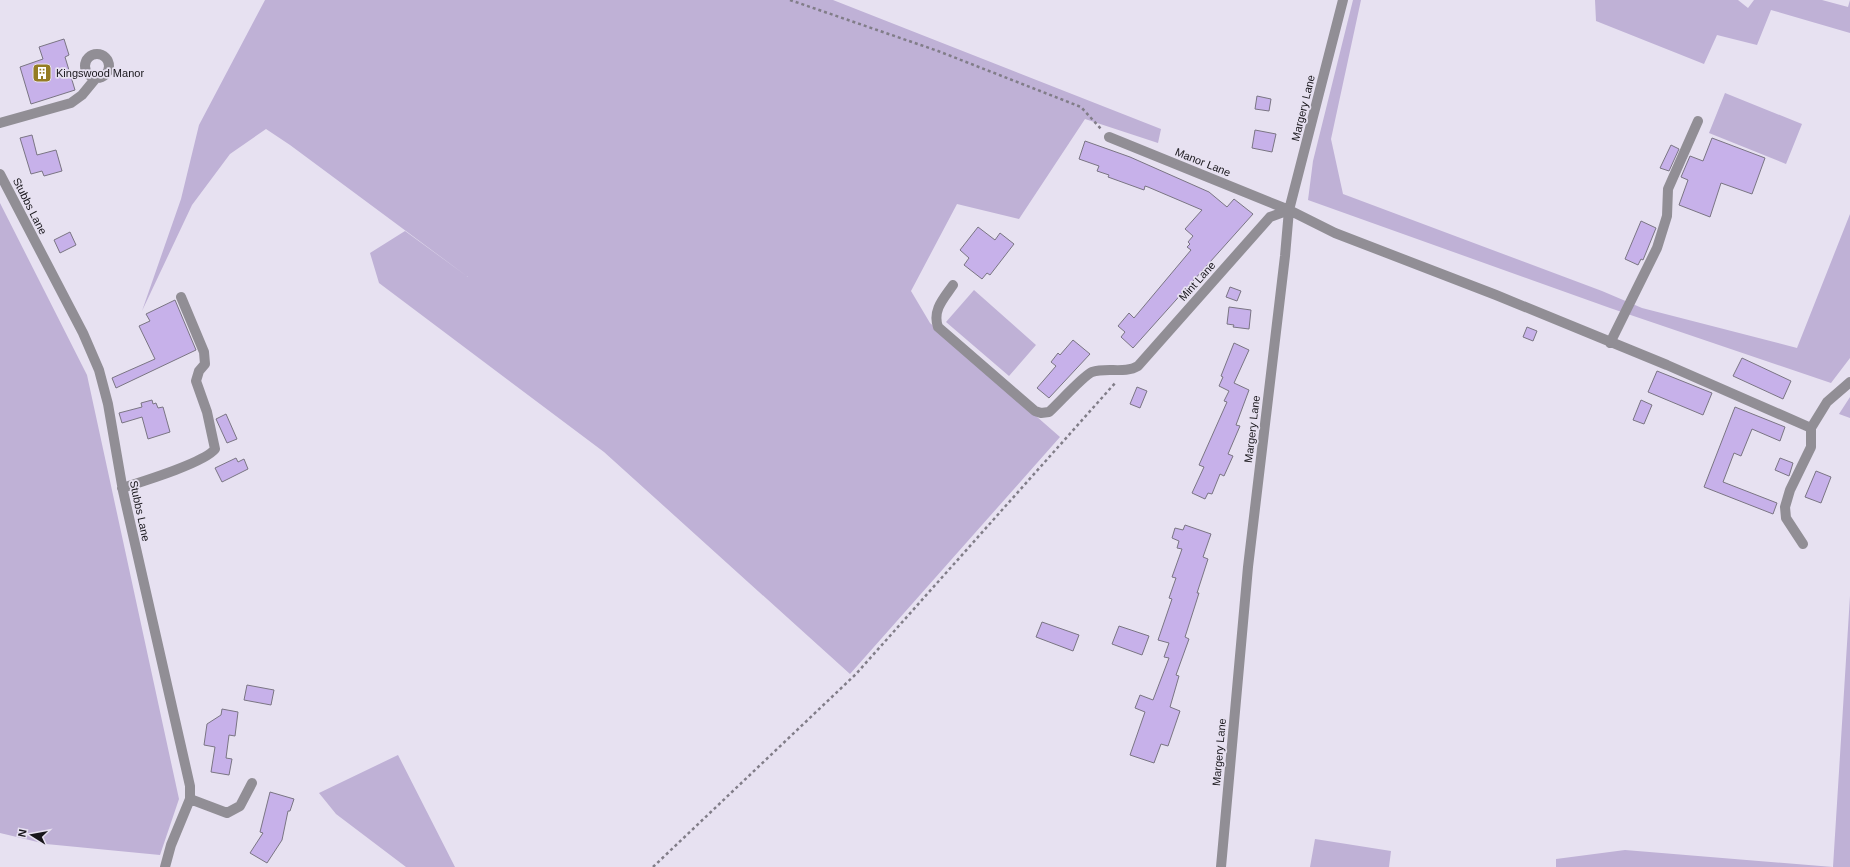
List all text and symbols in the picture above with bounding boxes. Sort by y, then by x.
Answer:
building icon: Kingswood Manor [31,62,53,84]
place label: Kingswood Manor [56,67,144,79]
street label: Margery Lane [1289,74,1317,142]
street label: Manor Lane [1174,145,1232,179]
street label: Stubbs Lane [11,176,49,236]
street label: Mint Lane [1176,259,1218,303]
street label: Margery Lane [1242,395,1262,463]
street label: Stubbs Lane [128,480,152,542]
street label: Margery Lane [1210,718,1228,786]
north arrow [12,815,52,855]
text: N [16,828,29,838]

